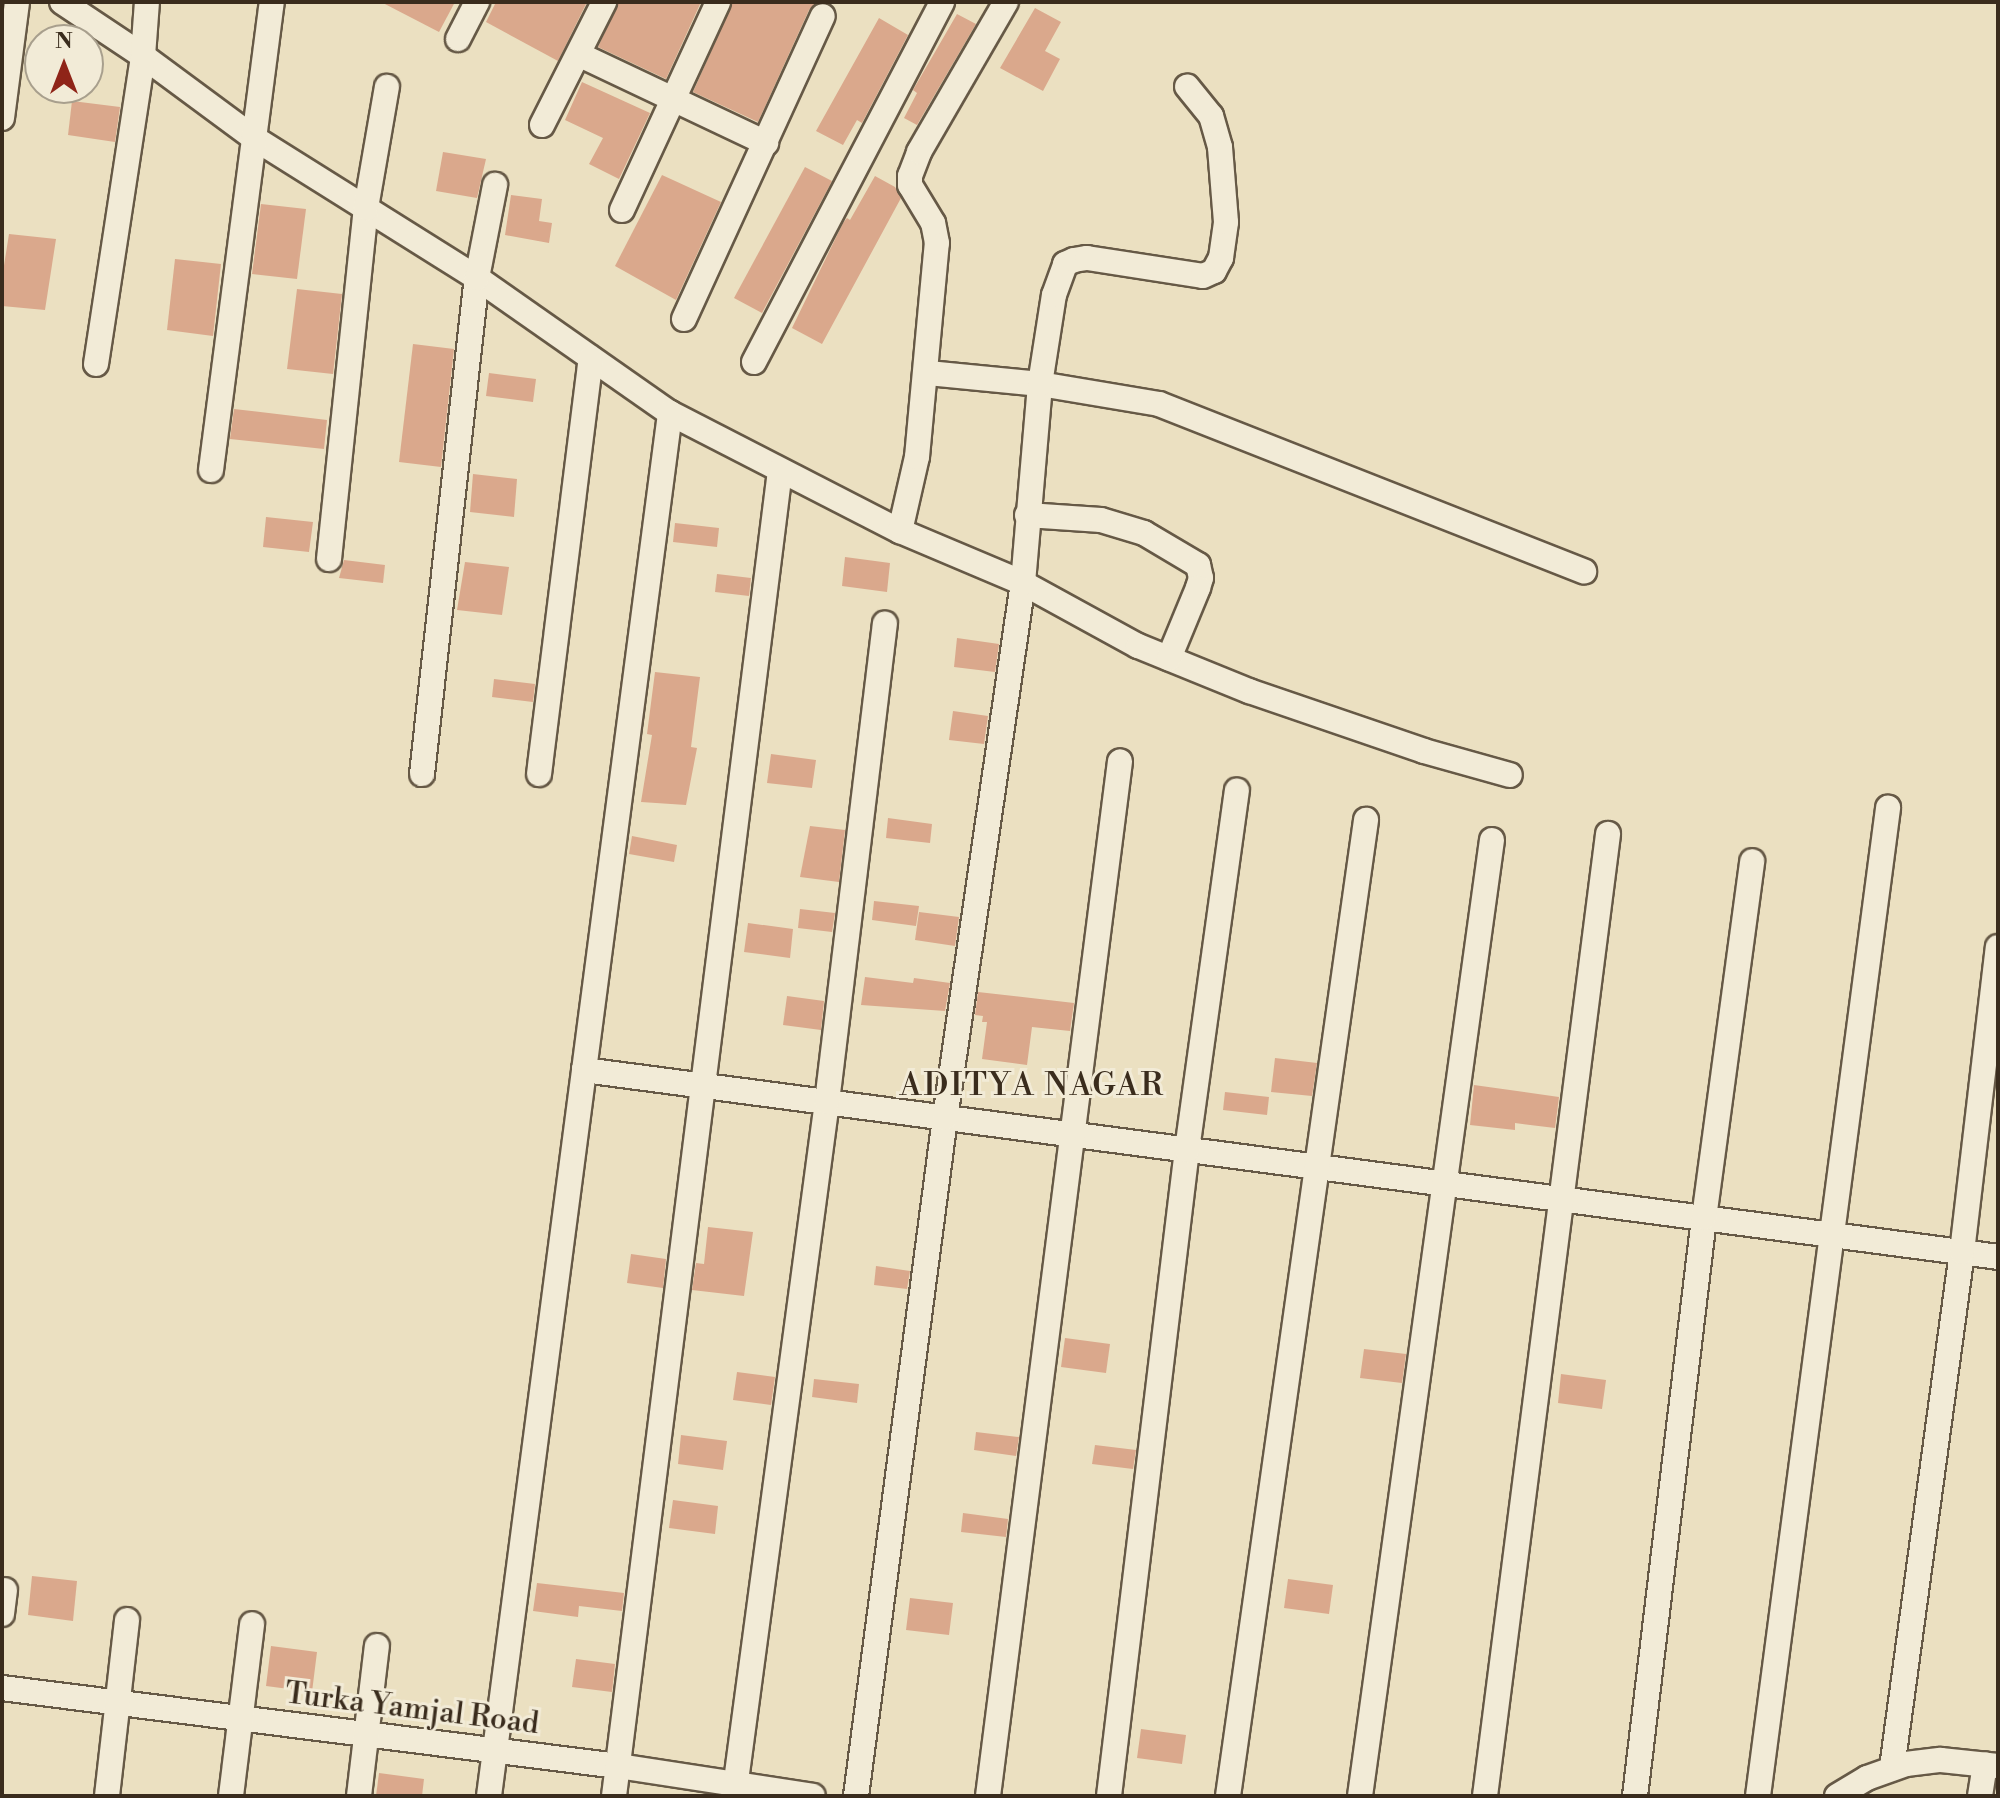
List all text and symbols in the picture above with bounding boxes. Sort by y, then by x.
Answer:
north arrow [24,24,104,104]
text: N [55,28,73,55]
district label: ADITYA NAGAR [899,1066,1165,1104]
street label: Turka Yamjal Road [283,1676,541,1742]

